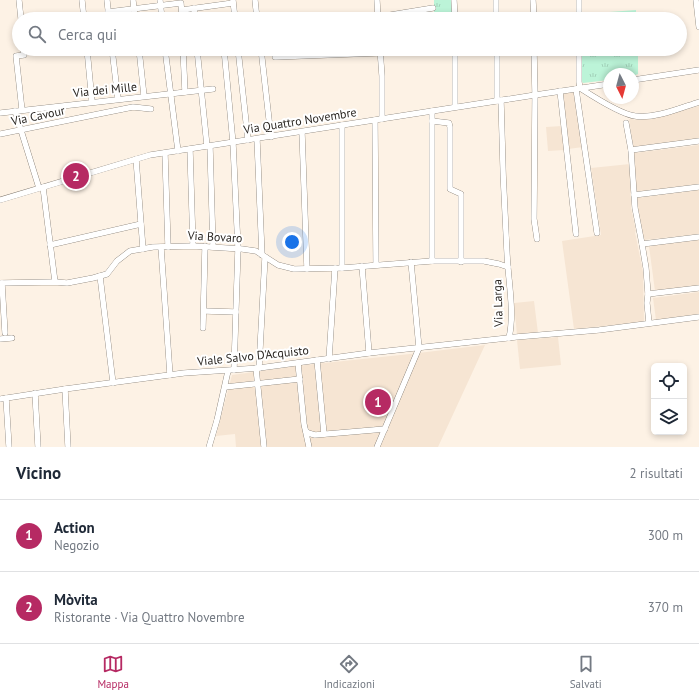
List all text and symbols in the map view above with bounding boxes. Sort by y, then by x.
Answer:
search box [12,12,687,56]
icon: search [26,23,48,45]
text: Cerca qui [58,25,117,44]
north arrow [603,68,639,104]
street label: Via dei Mille [71,79,138,100]
street label: Via Cavour [9,103,66,129]
street label: Via Quattro Novembre [241,104,357,137]
pin: 2 [63,161,89,191]
street label: Via Bovaro [186,228,243,245]
your location [282,232,302,252]
street label: Via Larga [489,279,506,328]
street label: Viale Salvo D'Acquisto [195,342,309,369]
map controls [651,363,687,435]
button: locate [651,363,687,399]
pin: 1 [365,387,391,417]
button: layers [651,399,687,435]
text: Vicino [16,462,61,484]
text: 2 risultati [630,465,683,482]
text: Action [54,518,95,537]
text: 1 [25,527,33,544]
text: 300 m [648,527,683,544]
text: Negozio [54,537,99,554]
text: Mòvita [54,590,98,609]
text: 2 [25,599,33,616]
text: 370 m [648,599,683,616]
text: Ristorante · Via Quattro Novembre [54,609,245,626]
tab: Mappa [97,653,129,691]
tab: Indicazioni [324,653,375,691]
tab: Salvati [570,653,602,691]

